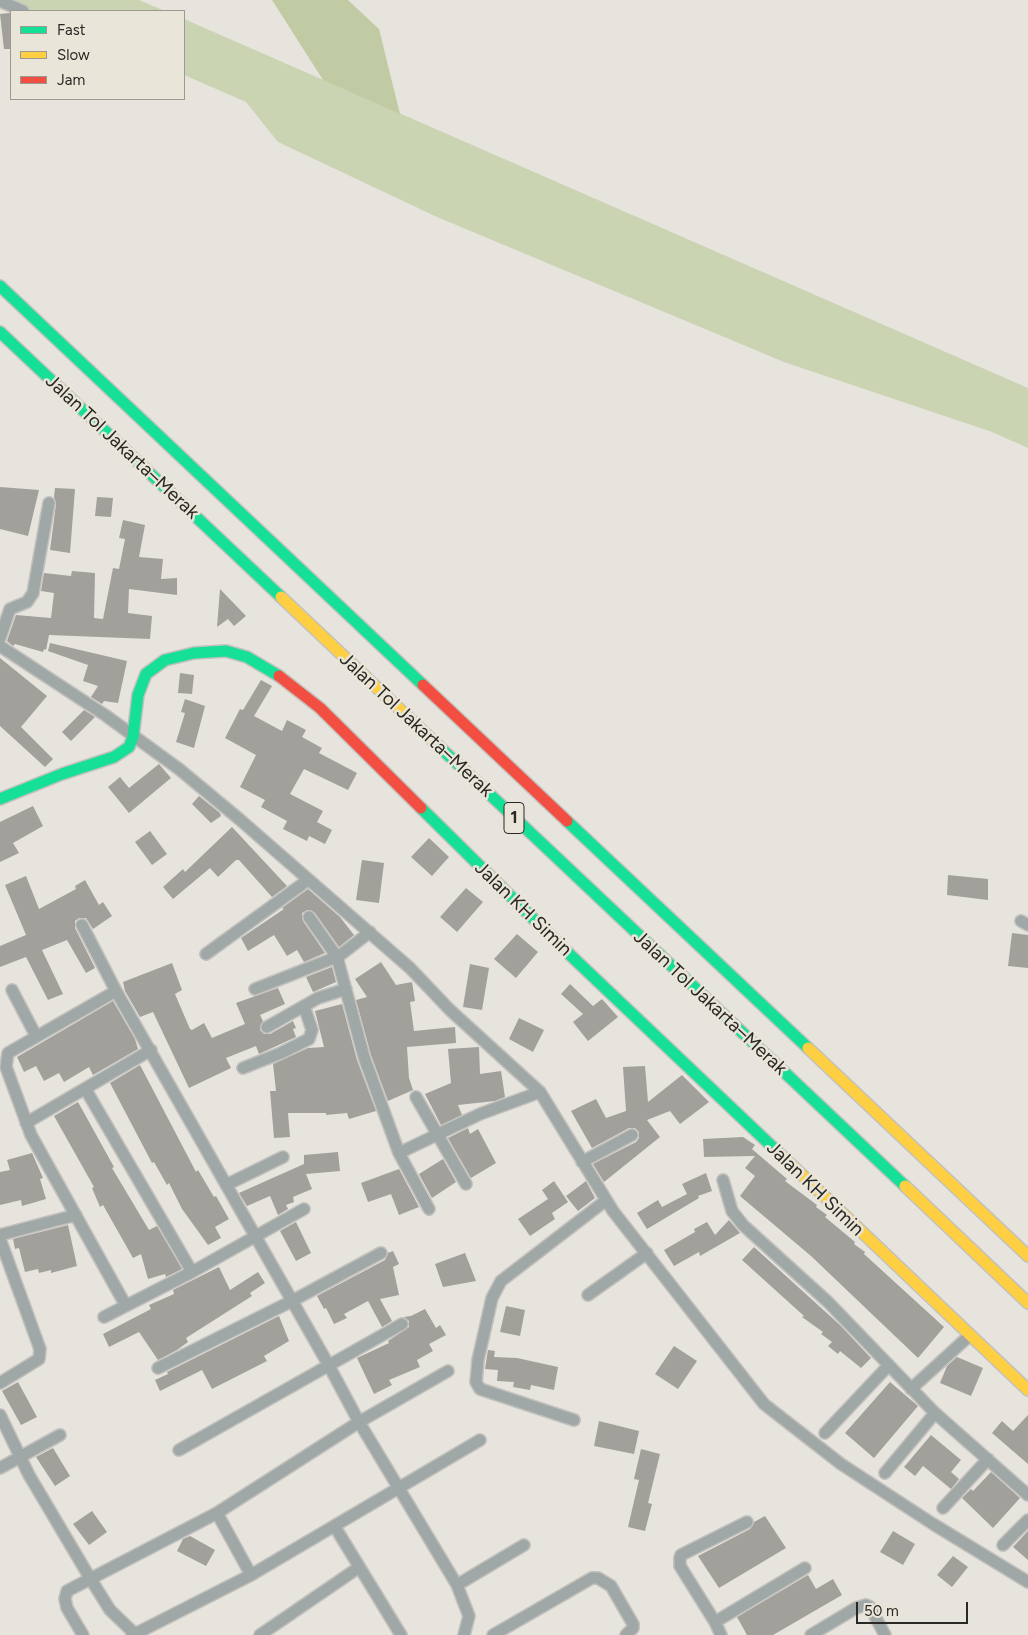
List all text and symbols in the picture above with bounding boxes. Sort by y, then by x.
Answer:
legend [10,10,185,100]
text: Fast [57,21,85,39]
text: Slow [57,46,90,64]
text: Jam [57,71,85,89]
street label: Jalan Tol Jakarta–Merak [41,370,203,524]
street label: Jalan Tol Jakarta–Merak [335,648,497,802]
road number: 1 [504,802,524,834]
street label: Jalan KH Simin [470,857,576,961]
street label: Jalan Tol Jakarta–Merak [629,926,791,1080]
street label: Jalan KH Simin [762,1137,868,1241]
scale bar [858,1592,970,1624]
text: 50 m [864,1602,899,1620]

